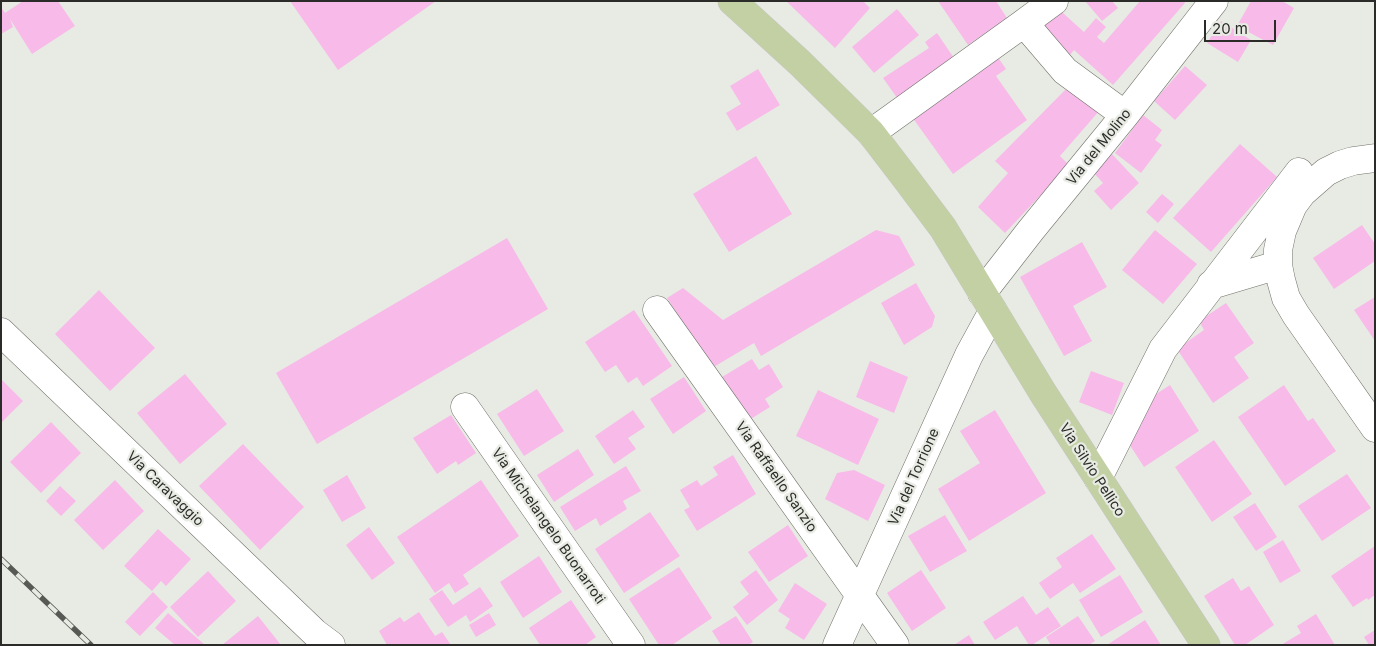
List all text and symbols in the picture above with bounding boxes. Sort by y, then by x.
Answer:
scale bar [1206,10,1278,42]
text: 20 m [1212,19,1248,38]
street label: Via del Molino [1063,105,1135,189]
street label: Via Raffaello Sanzio [732,419,820,535]
street label: Via Silvio Pellico [1056,420,1128,520]
street label: Via del Torrione [885,426,943,528]
street label: Via Michelangelo Buonarroti [488,445,608,607]
street label: Via Caravaggio [123,448,207,530]

